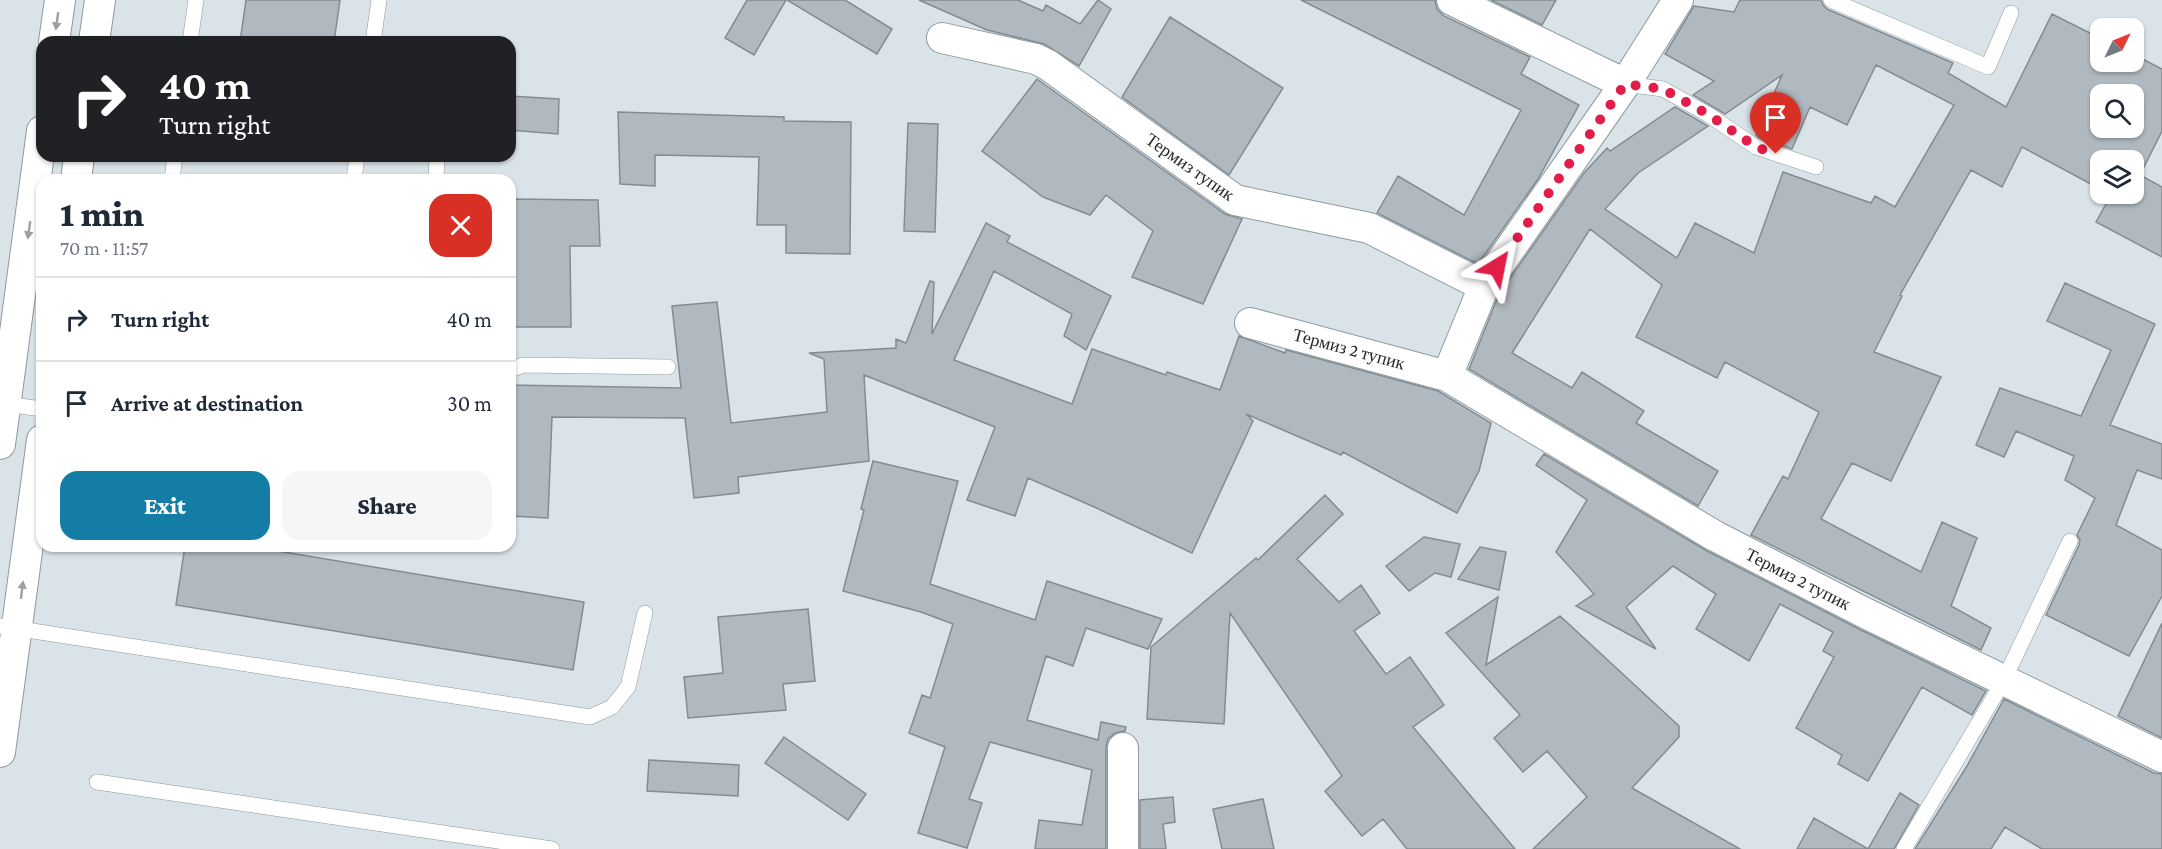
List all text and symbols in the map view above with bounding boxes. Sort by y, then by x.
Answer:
one-way arrow [52,12,61,31]
north arrow [2090,18,2144,72]
map controls [2090,18,2144,204]
icon: right [60,60,138,138]
text: 40 m [159,61,251,108]
button: search [2090,84,2144,138]
pin [1750,92,1801,154]
icon: arrive [1759,101,1792,134]
text: Turn right [159,110,270,140]
street label: Термиз тупик [1142,129,1238,205]
button: layers [2090,150,2144,204]
text: 1 min [60,194,144,234]
button: close [429,194,492,257]
one-way arrow [24,221,33,240]
position arrow [1465,235,1529,299]
text: 70 m · 11:57 [60,237,148,259]
icon: right [60,303,93,336]
text: Turn right [111,307,209,332]
text: 40 m [447,307,492,332]
street label: Термиз 2 тупик [1291,324,1407,374]
icon: arrive [60,387,93,420]
text: Arrive at destination [111,391,303,416]
text: 30 m [447,391,492,416]
button: Exit [60,471,270,540]
button: Share [282,471,492,540]
street label: Термиз 2 тупик [1742,544,1854,614]
one-way arrow [18,581,27,600]

